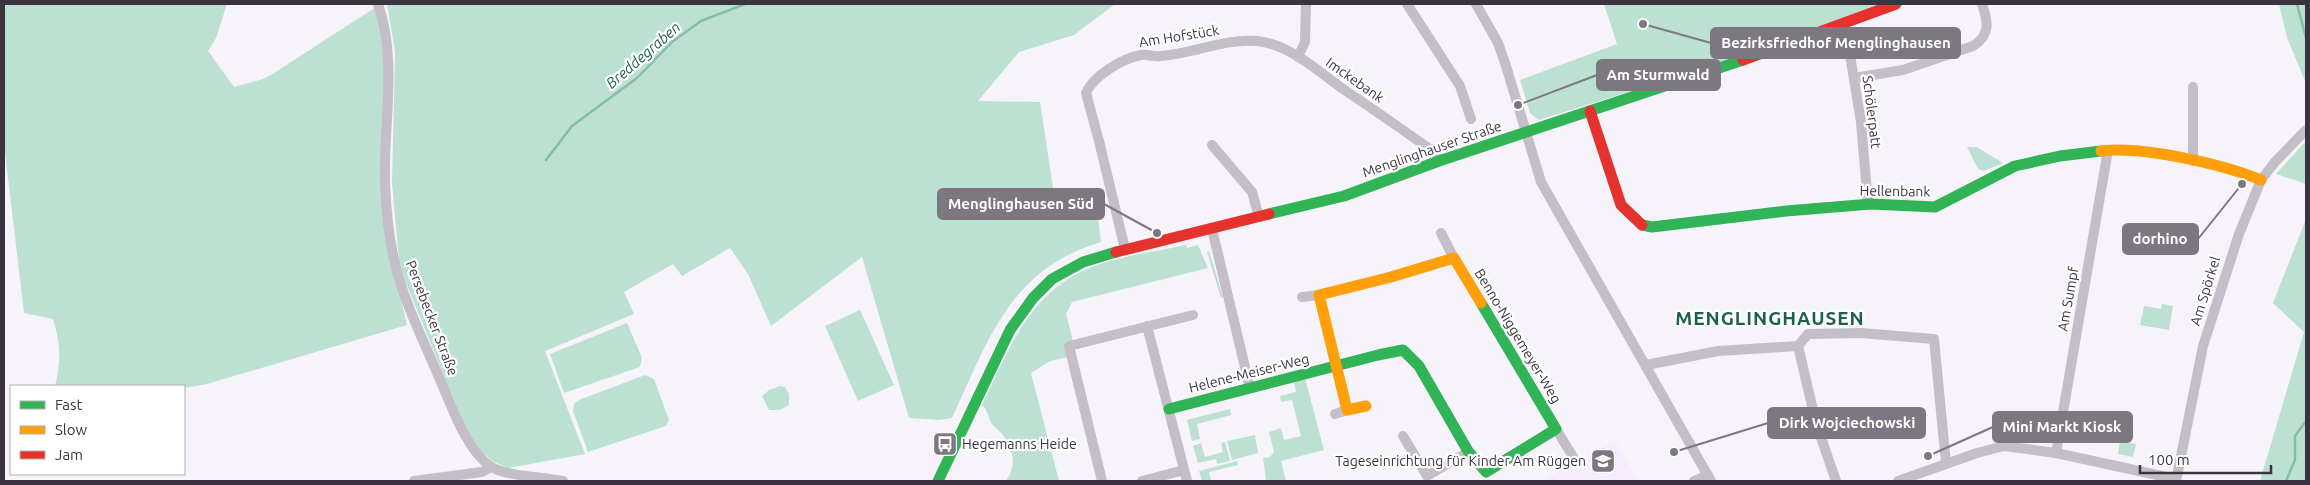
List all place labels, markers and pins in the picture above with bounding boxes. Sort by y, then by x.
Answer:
callout: Bezirksfriedhof Menglinghausen [1711,28,1960,58]
callout: Am Sturmwald [1597,60,1720,90]
callout: Menglinghausen Süd [938,189,1104,219]
callout: dorhino [2123,224,2198,254]
callout: Dirk Wojciechowski [1768,408,1925,438]
callout: Mini Markt Kiosk [1993,412,2132,442]
bus stop icon: Hegemanns Heide [932,431,958,457]
place label: Hegemanns Heide [962,436,1077,452]
school or university icon: Tageseinrichtung für Kinder Am Rüggen [1590,448,1616,474]
place label: Tageseinrichtung für Kinder Am Rüggen [1335,453,1586,469]

